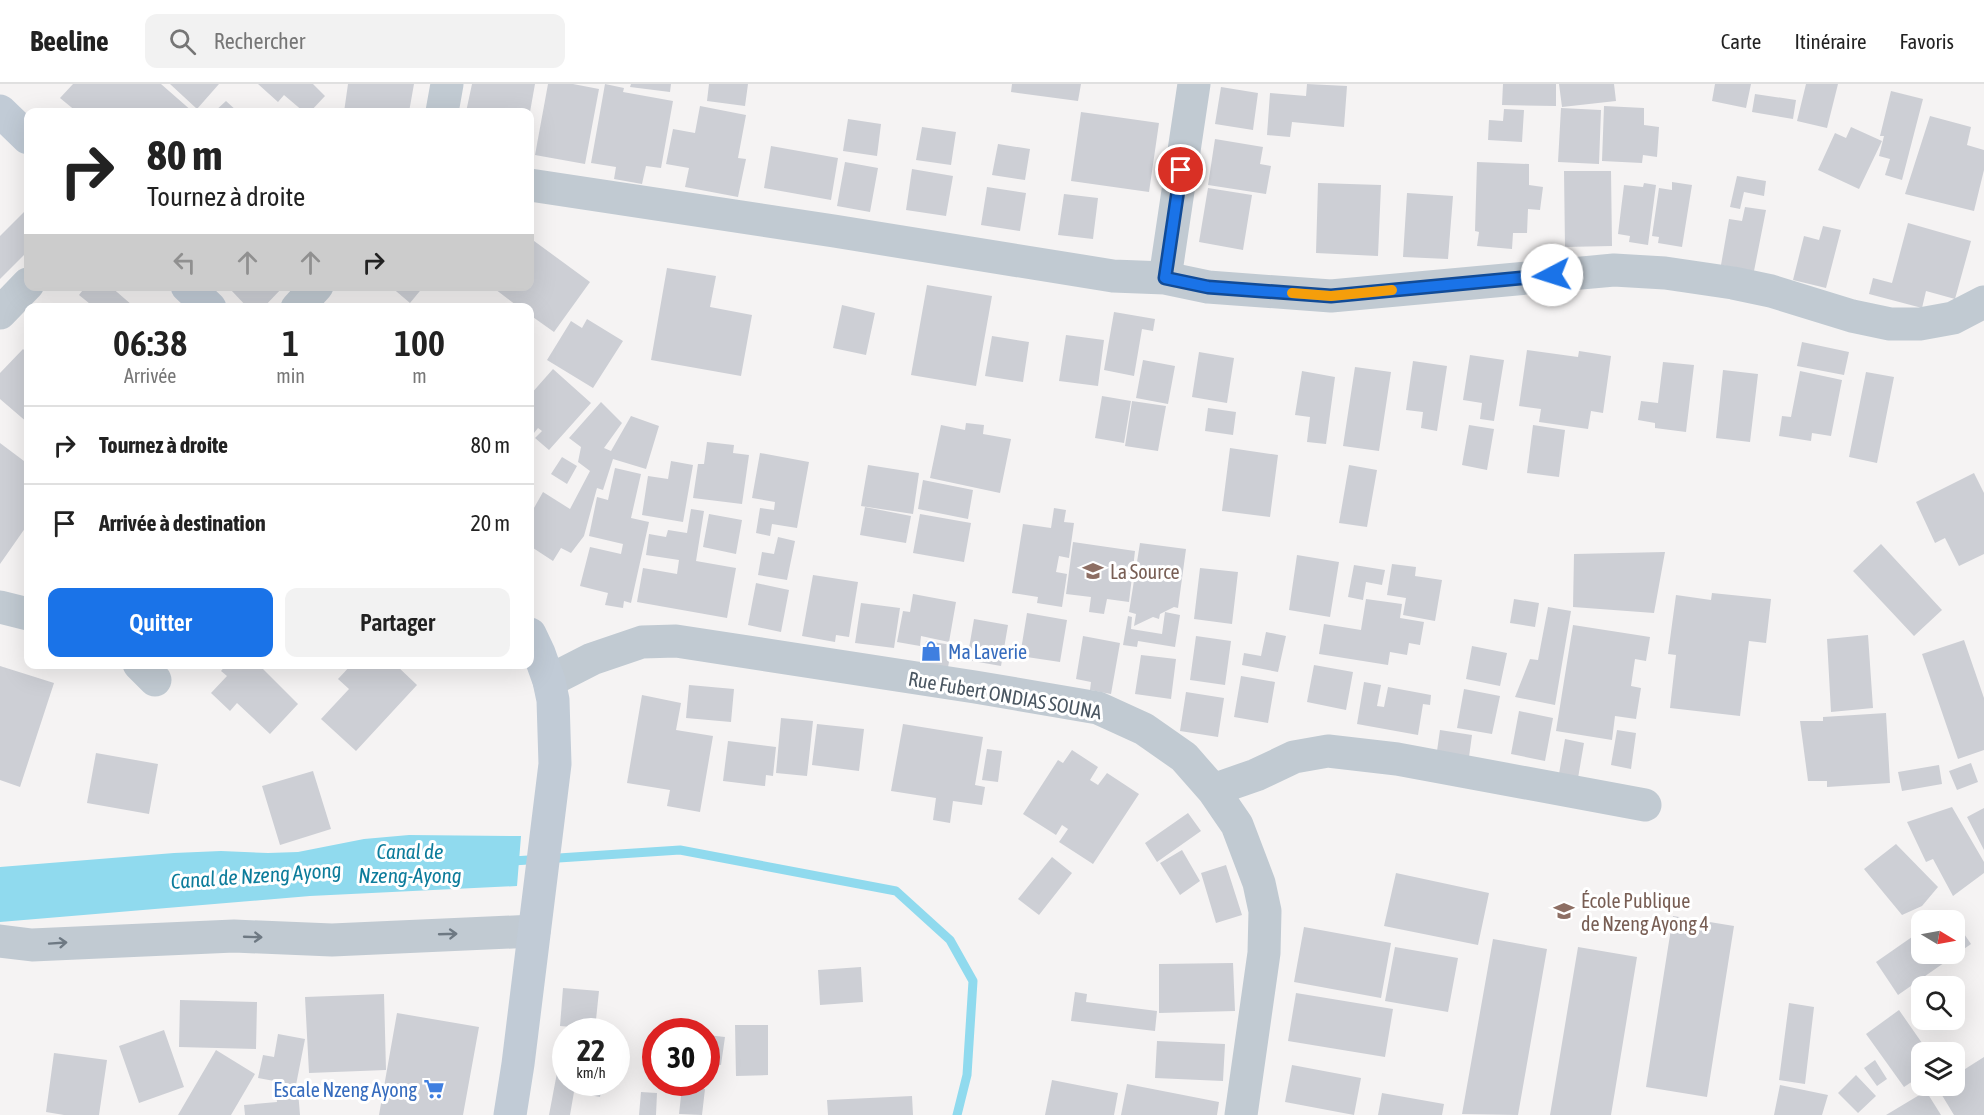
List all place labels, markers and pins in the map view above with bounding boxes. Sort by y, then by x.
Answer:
pin [1155,144,1206,195]
school or university icon: La Source [1081,559,1105,583]
place label: La Source [1110,560,1180,583]
shop icon: Ma Laverie [919,639,943,663]
place label: Ma Laverie [948,640,1027,663]
place label: École Publique de Nzeng Ayong 4 [1581,889,1709,935]
school or university icon: École Publique de Nzeng Ayong 4 [1552,899,1576,923]
supermarket icon: Escale Nzeng Ayong [422,1077,446,1101]
place label: Escale Nzeng Ayong [273,1078,417,1101]

